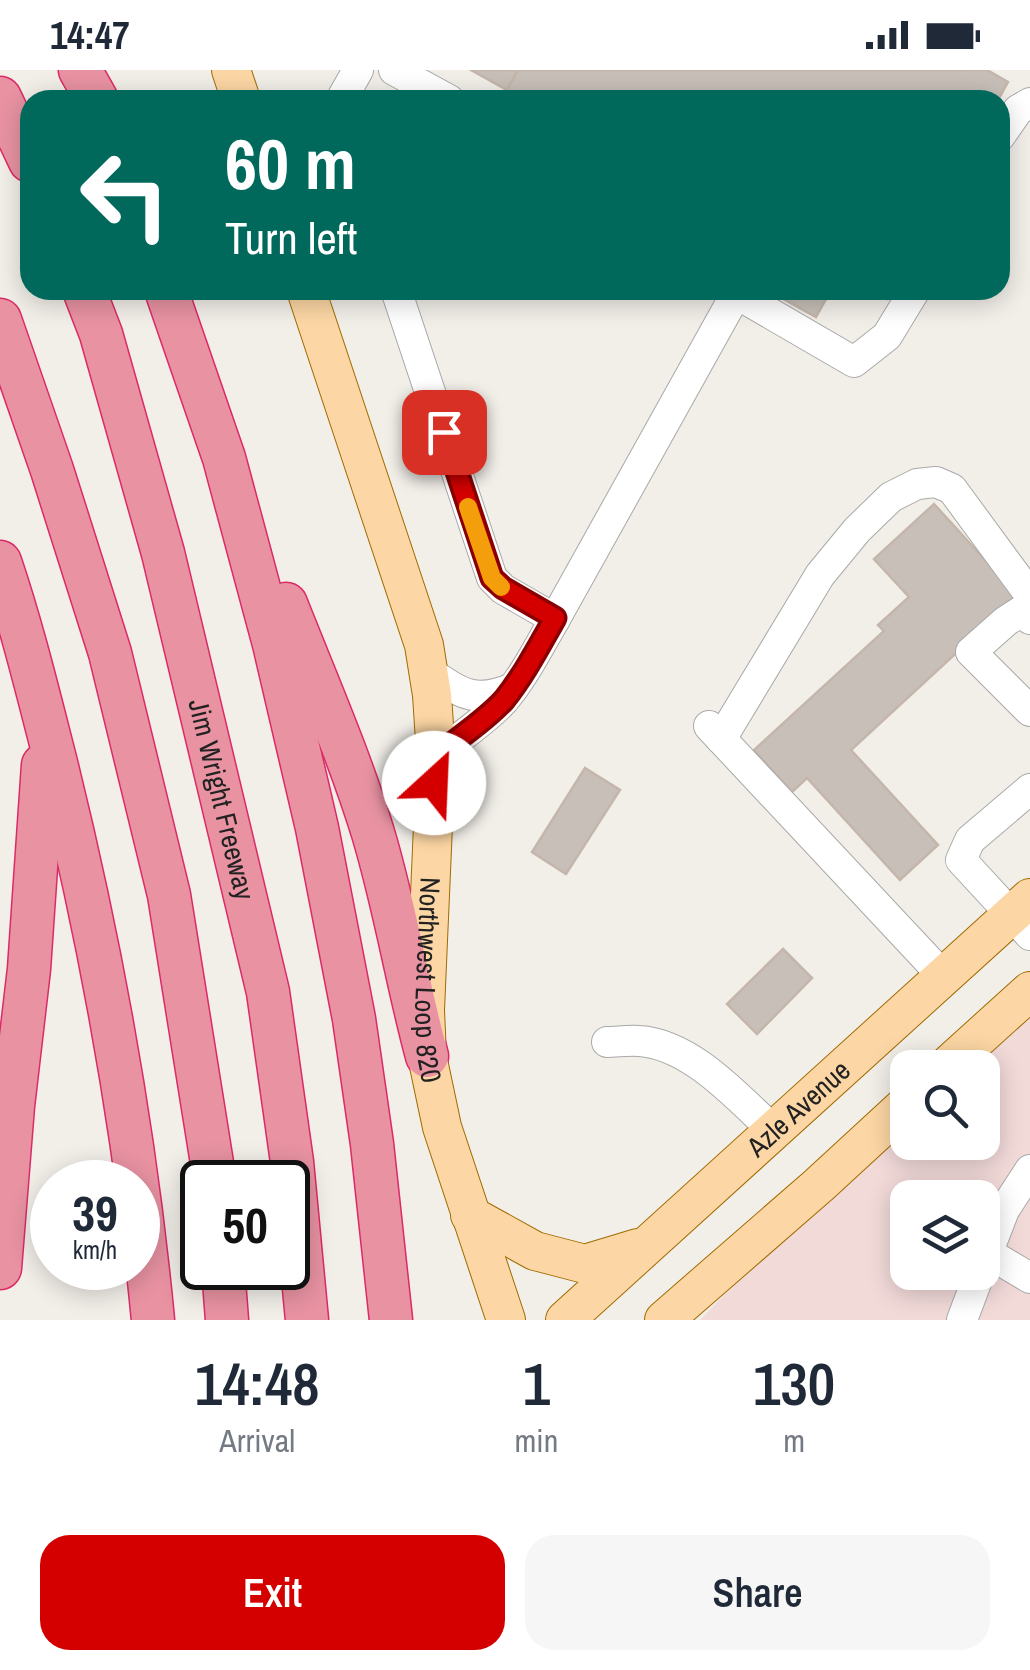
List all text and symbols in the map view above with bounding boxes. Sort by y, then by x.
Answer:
text: 14:47 [50,10,130,61]
text: 60 m [225,117,356,211]
icon: left [60,130,190,260]
text: Turn left [225,207,357,268]
pin [402,390,487,475]
icon: arrive [417,405,472,460]
street label: Jim Wright Freeway [180,695,264,904]
position arrow [382,731,486,835]
street label: Northwest Loop 820 [406,876,451,1086]
map controls [890,1050,1000,1290]
button: search [890,1050,1000,1160]
street label: Azle Avenue [738,1051,858,1166]
speed limit sign: 50 [180,1160,310,1290]
text: 39 [72,1179,118,1247]
button: layers [890,1180,1000,1290]
text: km/h [73,1233,117,1267]
text: 14:48 [195,1343,320,1424]
text: 1 [523,1343,550,1424]
text: 130 [753,1343,835,1424]
text: Arrival [219,1419,295,1462]
text: min [515,1419,558,1462]
text: m [783,1419,805,1462]
button: Exit [40,1535,505,1650]
button: Share [525,1535,990,1650]

